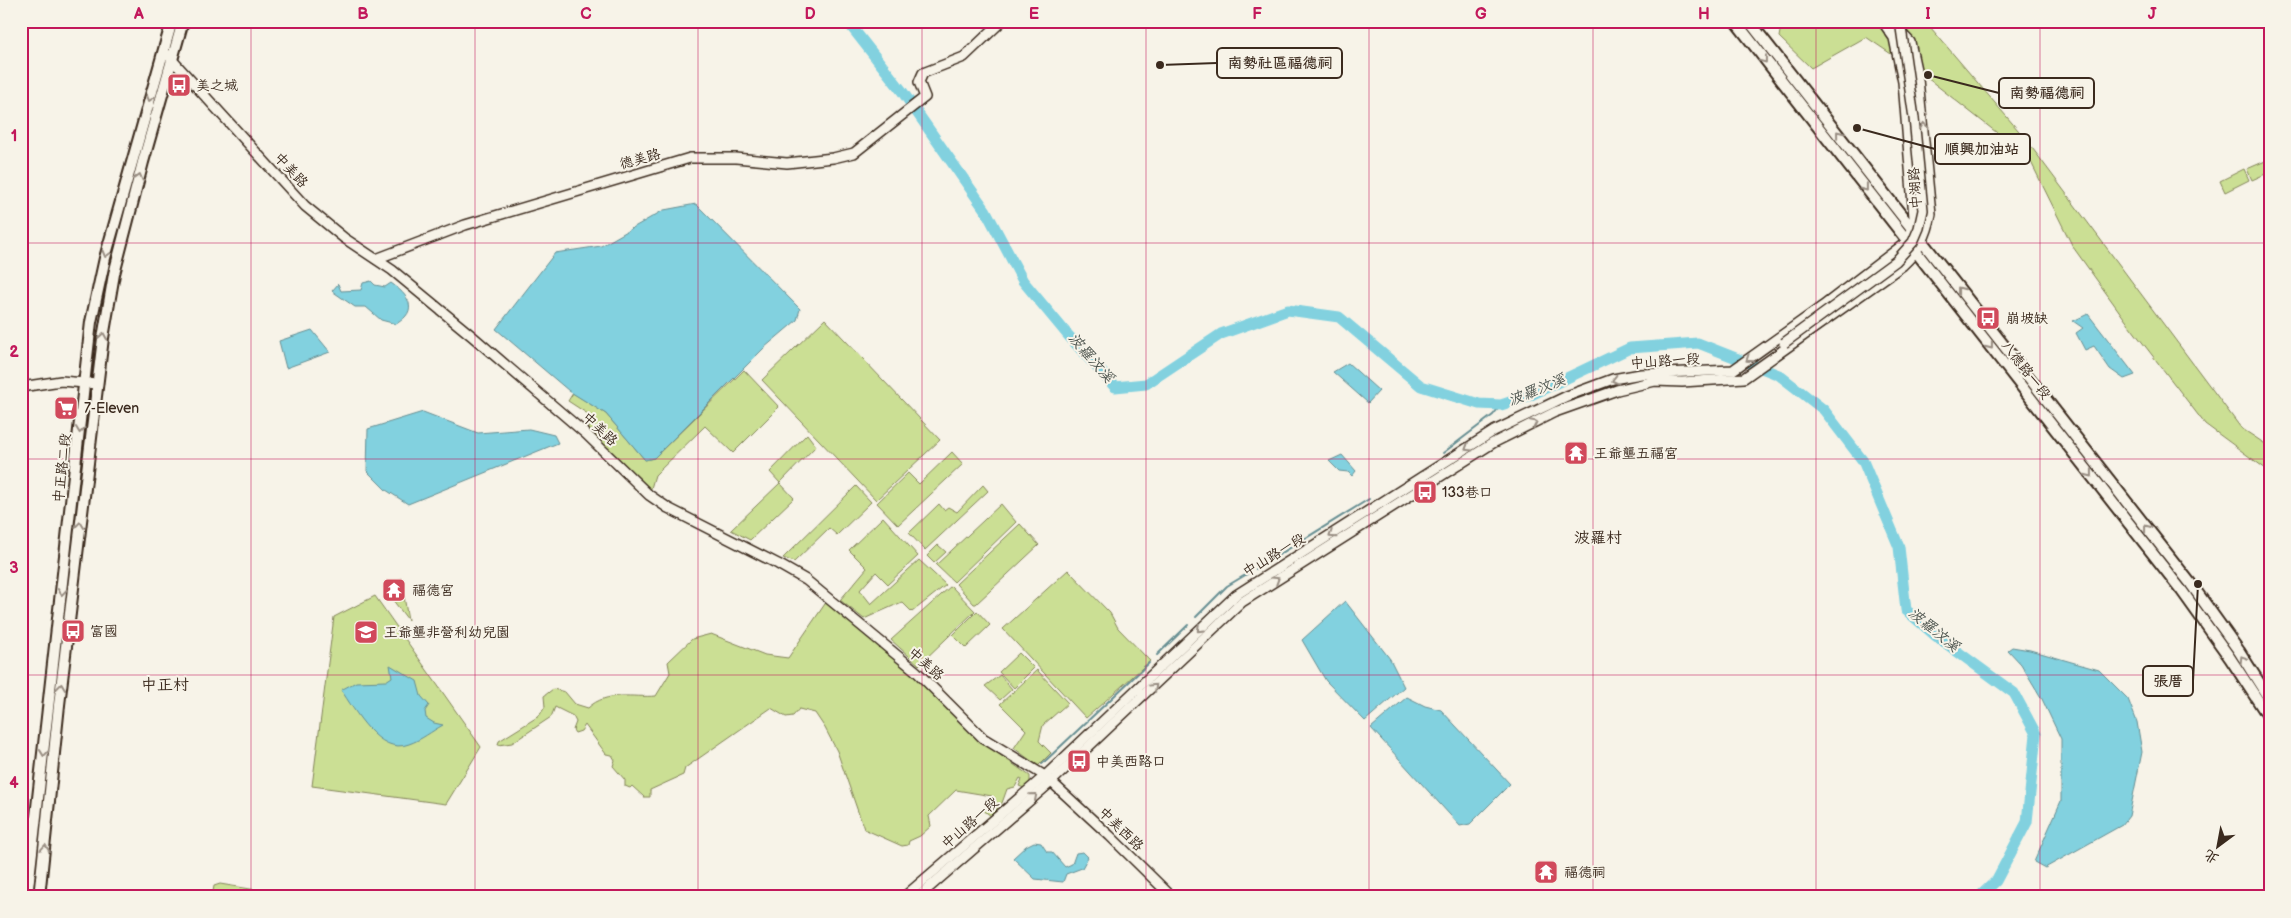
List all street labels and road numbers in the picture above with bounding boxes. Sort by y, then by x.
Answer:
street label: 德美路 [617,145,663,173]
street label: 中美路 [270,149,312,191]
street label: 中湖路 [1905,166,1925,210]
street label: 八德路一段 [1998,337,2054,403]
street label: 中山路一段 [1629,350,1701,372]
street label: 中美路 [579,408,621,450]
street label: 中正路二段 [50,432,74,504]
street label: 中山路一段 [1240,530,1308,580]
street label: 中美路 [905,644,947,684]
street label: 中山路一段 [938,794,1002,852]
street label: 中美西路 [1095,803,1147,855]

